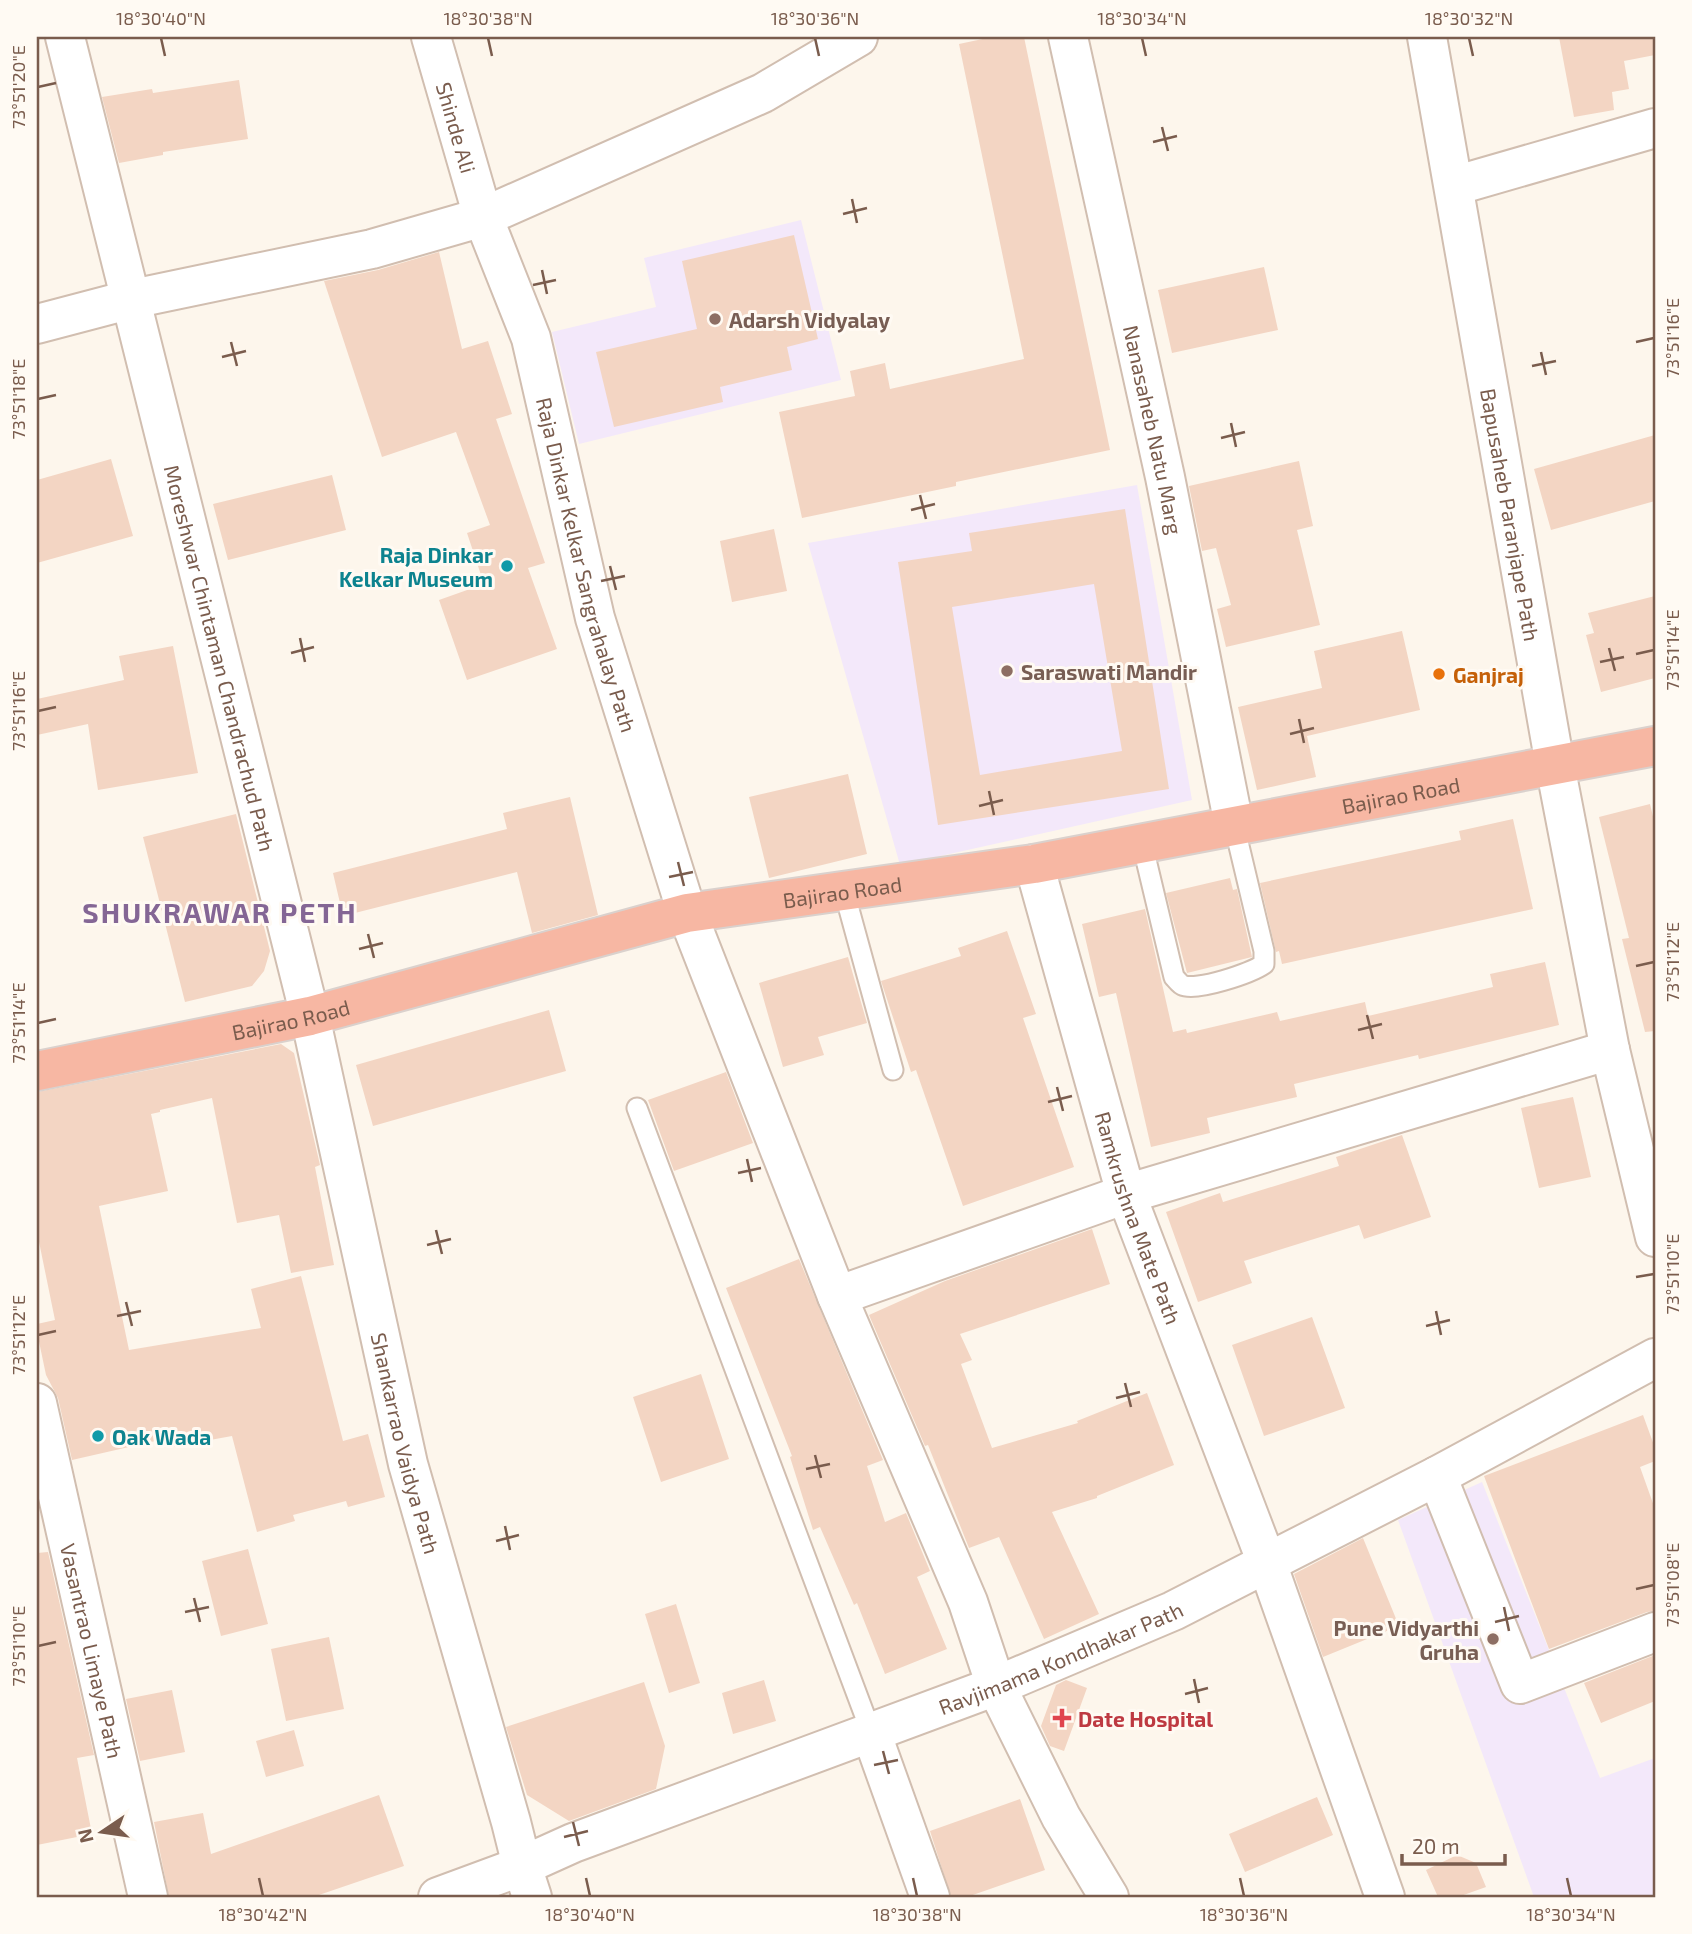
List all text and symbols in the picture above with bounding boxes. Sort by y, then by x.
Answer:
text: 18°30'40"N [116,7,206,29]
text: 18°30'38"N [443,7,533,29]
text: 18°30'36"N [771,7,859,29]
text: 18°30'34"N [1097,7,1187,29]
text: 18°30'32"N [1425,7,1513,29]
text: 73°51'20"E [7,45,29,129]
street label: Shinde Ali [432,79,482,176]
text: 73°51'16"E [1661,298,1683,378]
place label: Adarsh Vidyalay [729,307,890,333]
marker: Adarsh Vidyalay [707,311,723,327]
street label: Nanasaheb Natu Marg [1119,323,1189,537]
text: 73°51'18"E [7,359,29,439]
street label: Bapusaheb Paranjape Path [1477,386,1545,643]
street label: Raja Dinkar Kelkar Sangrahalay Path [532,395,642,735]
street label: Moreshwar Chintaman Chandrachud Path [160,462,281,854]
place label: Raja Dinkar Kelkar Museum [339,542,493,591]
marker: Raja Dinkar Kelkar Museum [499,558,515,574]
text: 73°51'14"E [1661,610,1683,690]
place label: Saraswati Mandir [1021,659,1197,684]
place label: Ganjraj [1453,662,1524,687]
marker: Saraswati Mandir [999,663,1015,679]
marker: Ganjraj [1431,666,1447,682]
text: 73°51'16"E [7,671,29,751]
street label: Bajirao Road [1339,771,1462,818]
street label: Bajirao Road [781,870,903,912]
district label: SHUKRAWAR PETH [82,895,358,929]
text: 73°51'12"E [1661,922,1683,1002]
text: 73°51'14"E [7,983,29,1063]
street label: Bajirao Road [230,993,352,1044]
street label: Ramkrushna Mate Path [1091,1109,1187,1327]
text: 73°51'10"E [1661,1234,1683,1314]
text: 73°51'12"E [7,1295,29,1375]
street label: Shankarrao Vaidya Path [367,1330,446,1556]
place label: Oak Wada [112,1424,211,1449]
marker: Oak Wada [90,1428,106,1444]
street label: Vasantrao Limaye Path [56,1541,129,1761]
text: 73°51'08"E [1661,1543,1683,1627]
street label: Ravjimama Kondhakar Path [935,1596,1187,1719]
text: 73°51'10"E [7,1606,29,1686]
place label: Pune Vidyarthi Gruha [1334,1615,1479,1664]
marker: Pune Vidyarthi Gruha [1485,1631,1501,1647]
place label: Date Hospital [1078,1706,1213,1731]
marker: Date Hospital [1052,1708,1072,1728]
north arrow [66,1798,136,1868]
scale bar [1402,1822,1505,1866]
text: N [72,1827,98,1845]
text: 20 m [1412,1833,1460,1858]
text: 18°30'42"N [218,1903,308,1925]
text: 18°30'40"N [545,1903,635,1925]
text: 18°30'38"N [872,1903,962,1925]
text: 18°30'36"N [1200,1903,1288,1925]
text: 18°30'34"N [1526,1903,1616,1925]

